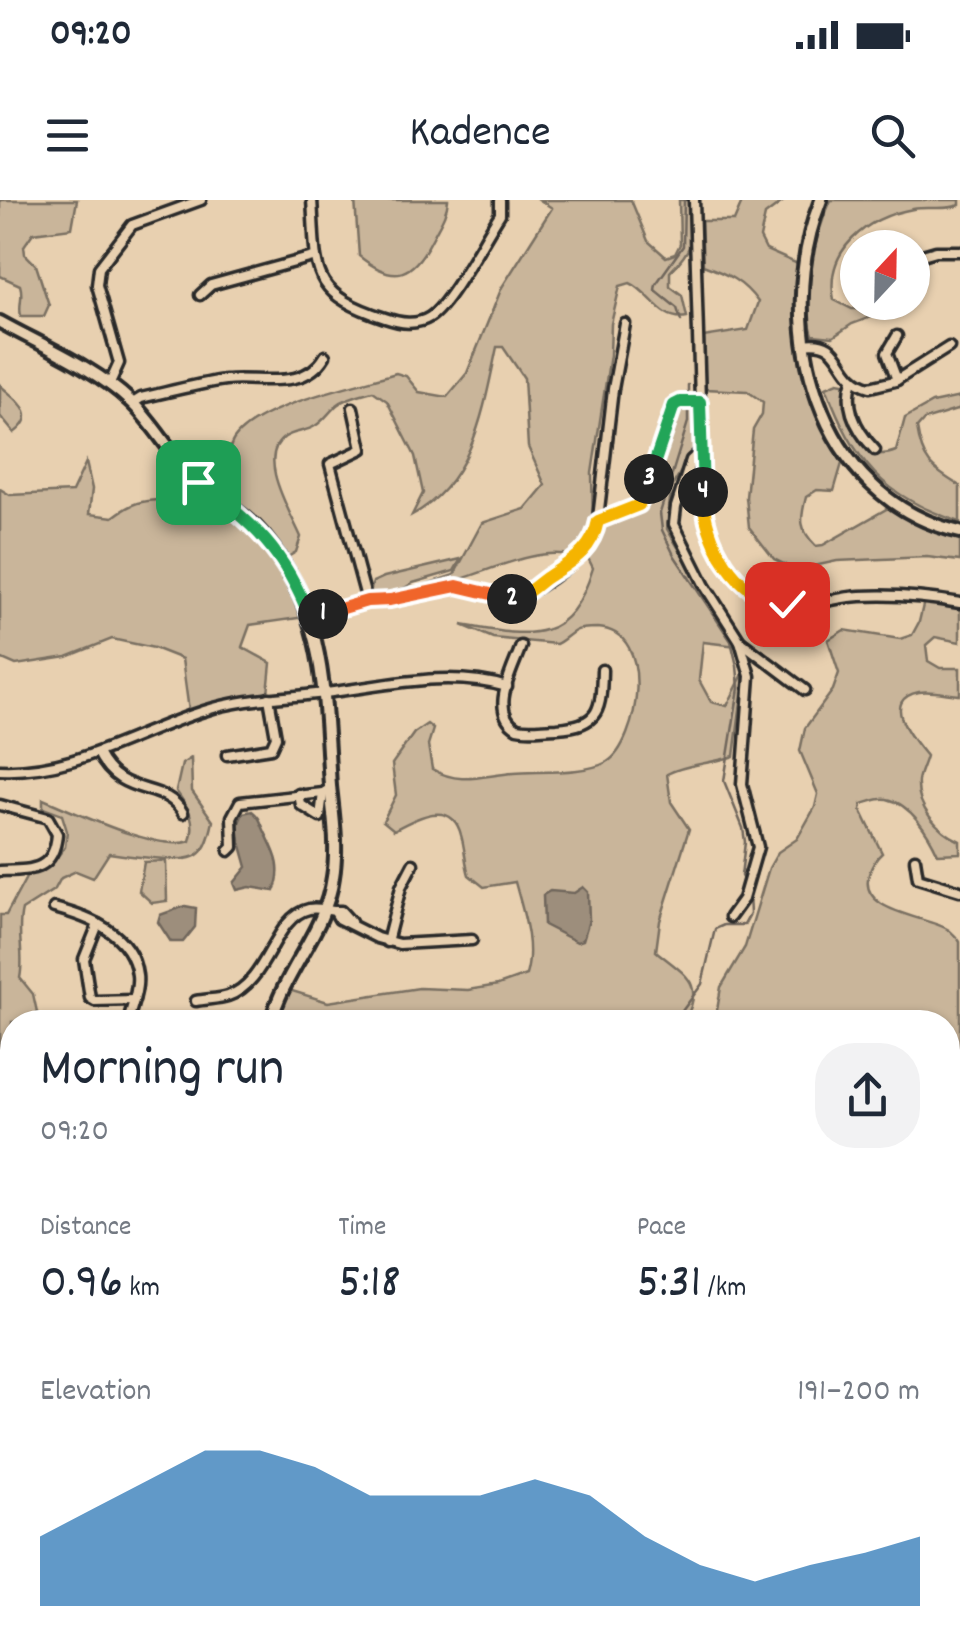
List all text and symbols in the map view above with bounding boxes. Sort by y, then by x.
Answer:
text: 09:20 [50,8,132,63]
text: Kadence [409,103,551,167]
icon: menu [40,108,95,163]
icon: search [865,108,920,163]
north arrow [840,230,930,320]
map controls [840,230,930,320]
pin [156,440,241,525]
pin: 3 [624,454,674,504]
icon: arrive [171,455,226,510]
text: 3 [643,459,655,499]
pin: 4 [678,467,728,517]
text: 4 [697,472,709,512]
pin [745,562,830,647]
pin: 2 [487,574,537,624]
icon: check [760,577,815,632]
text: 2 [506,579,518,619]
pin: 1 [298,589,348,639]
text: 1 [320,594,326,634]
text: Morning run [40,1033,284,1112]
button: share [815,1043,920,1148]
text: 09:20 [40,1110,109,1156]
text: Distance [40,1209,131,1249]
text: Time [338,1209,386,1249]
text: Pace [637,1209,686,1249]
text: 0.96 [40,1249,123,1321]
text: 5:18 [338,1249,401,1321]
text: 5:31 [637,1249,701,1321]
text: km [123,1270,160,1310]
text: /km [701,1270,746,1310]
text: Elevation [40,1370,151,1416]
text: 191–200 m [797,1370,920,1416]

